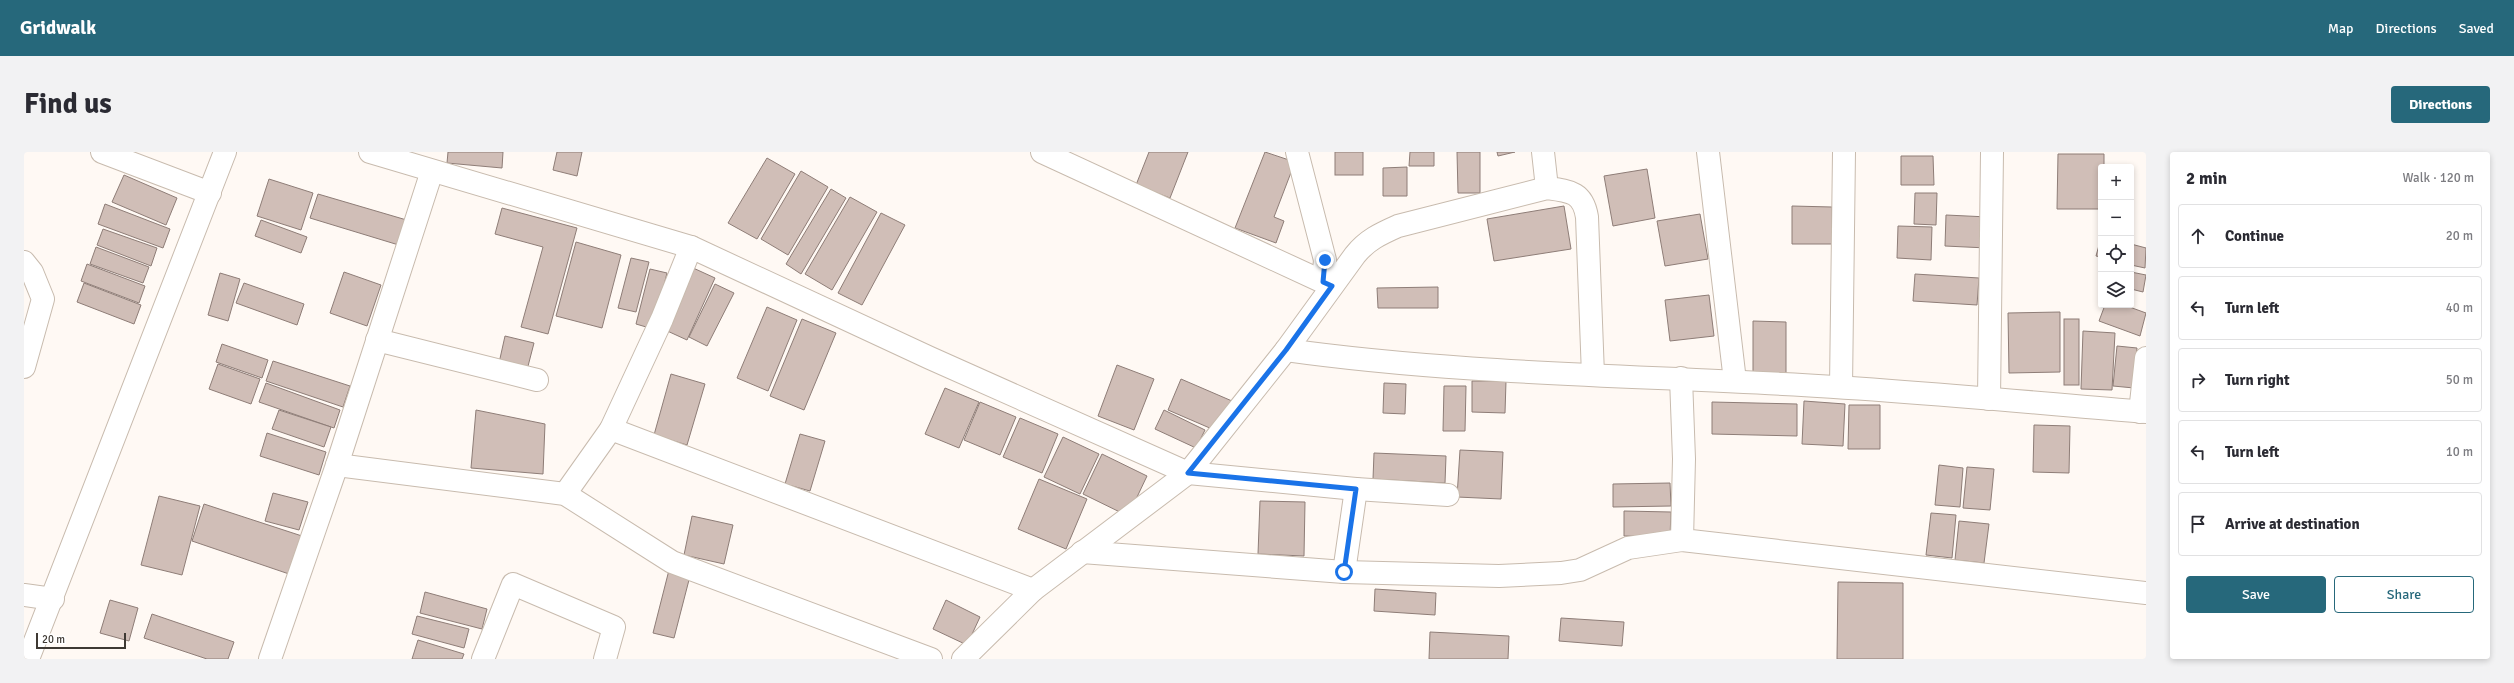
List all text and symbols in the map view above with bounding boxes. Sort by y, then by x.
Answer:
text: Gridwalk [20,16,96,40]
text: Map [2328,20,2354,37]
text: Directions [2376,20,2437,37]
text: Saved [2459,20,2494,37]
button: Directions [2391,86,2490,123]
text: Find us [24,87,112,121]
map controls [2098,164,2134,308]
button: + [2098,164,2134,200]
text: 2 min [2186,168,2227,189]
text: Walk · 120 m [2403,170,2474,186]
button: − [2098,200,2134,236]
icon: ahead [2187,225,2209,247]
text: Continue [2225,227,2284,245]
text: 20 m [2446,228,2473,244]
button: locate [2098,236,2134,272]
route end [1316,251,1334,269]
button: layers [2098,272,2134,308]
icon: left [2187,297,2209,319]
text: Turn left [2225,299,2279,317]
text: 40 m [2446,300,2473,316]
icon: right [2187,369,2209,391]
text: Turn right [2225,371,2290,389]
text: 50 m [2446,372,2473,388]
icon: left [2187,441,2209,463]
text: Turn left [2225,443,2279,461]
text: 10 m [2446,444,2473,460]
icon: arrive [2187,513,2209,535]
text: Arrive at destination [2225,515,2360,533]
route start [1335,563,1353,581]
button: Save [2186,576,2326,613]
button: Share [2334,576,2474,613]
scale bar [36,631,126,650]
text: 20 m [42,633,65,646]

